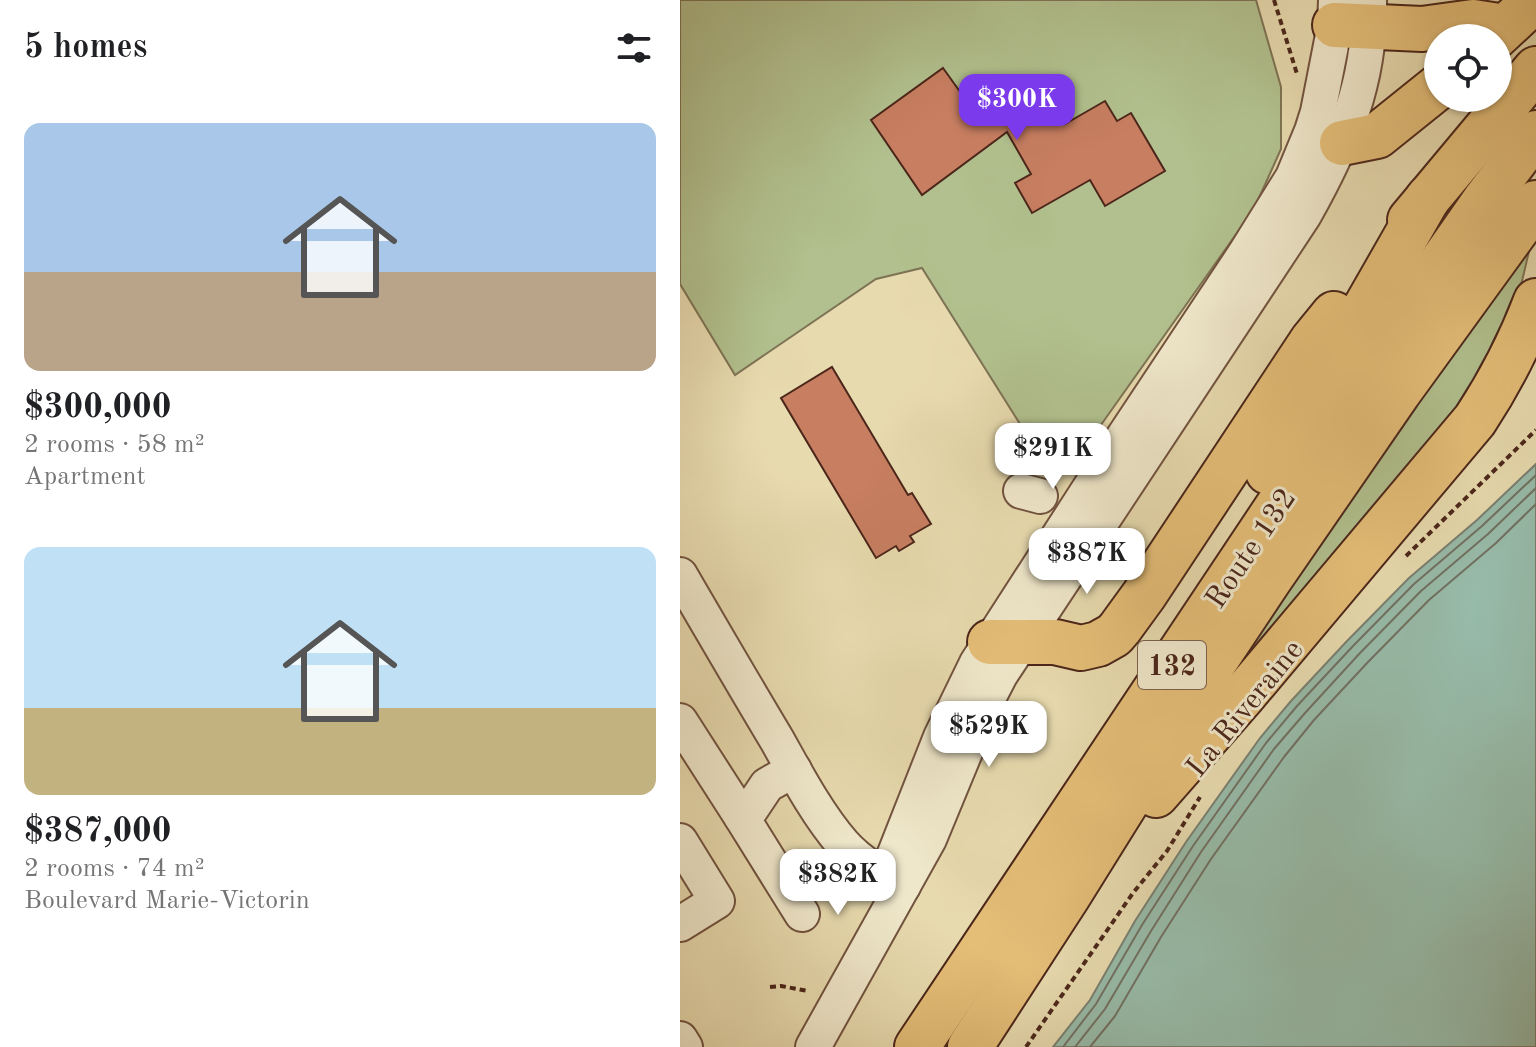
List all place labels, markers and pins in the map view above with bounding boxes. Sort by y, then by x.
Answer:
pin: $300K [961,74,1073,142]
pin: $291K [997,423,1109,491]
pin: $387K [1031,528,1143,596]
pin: $529K [933,701,1045,769]
pin: $382K [782,849,894,917]

